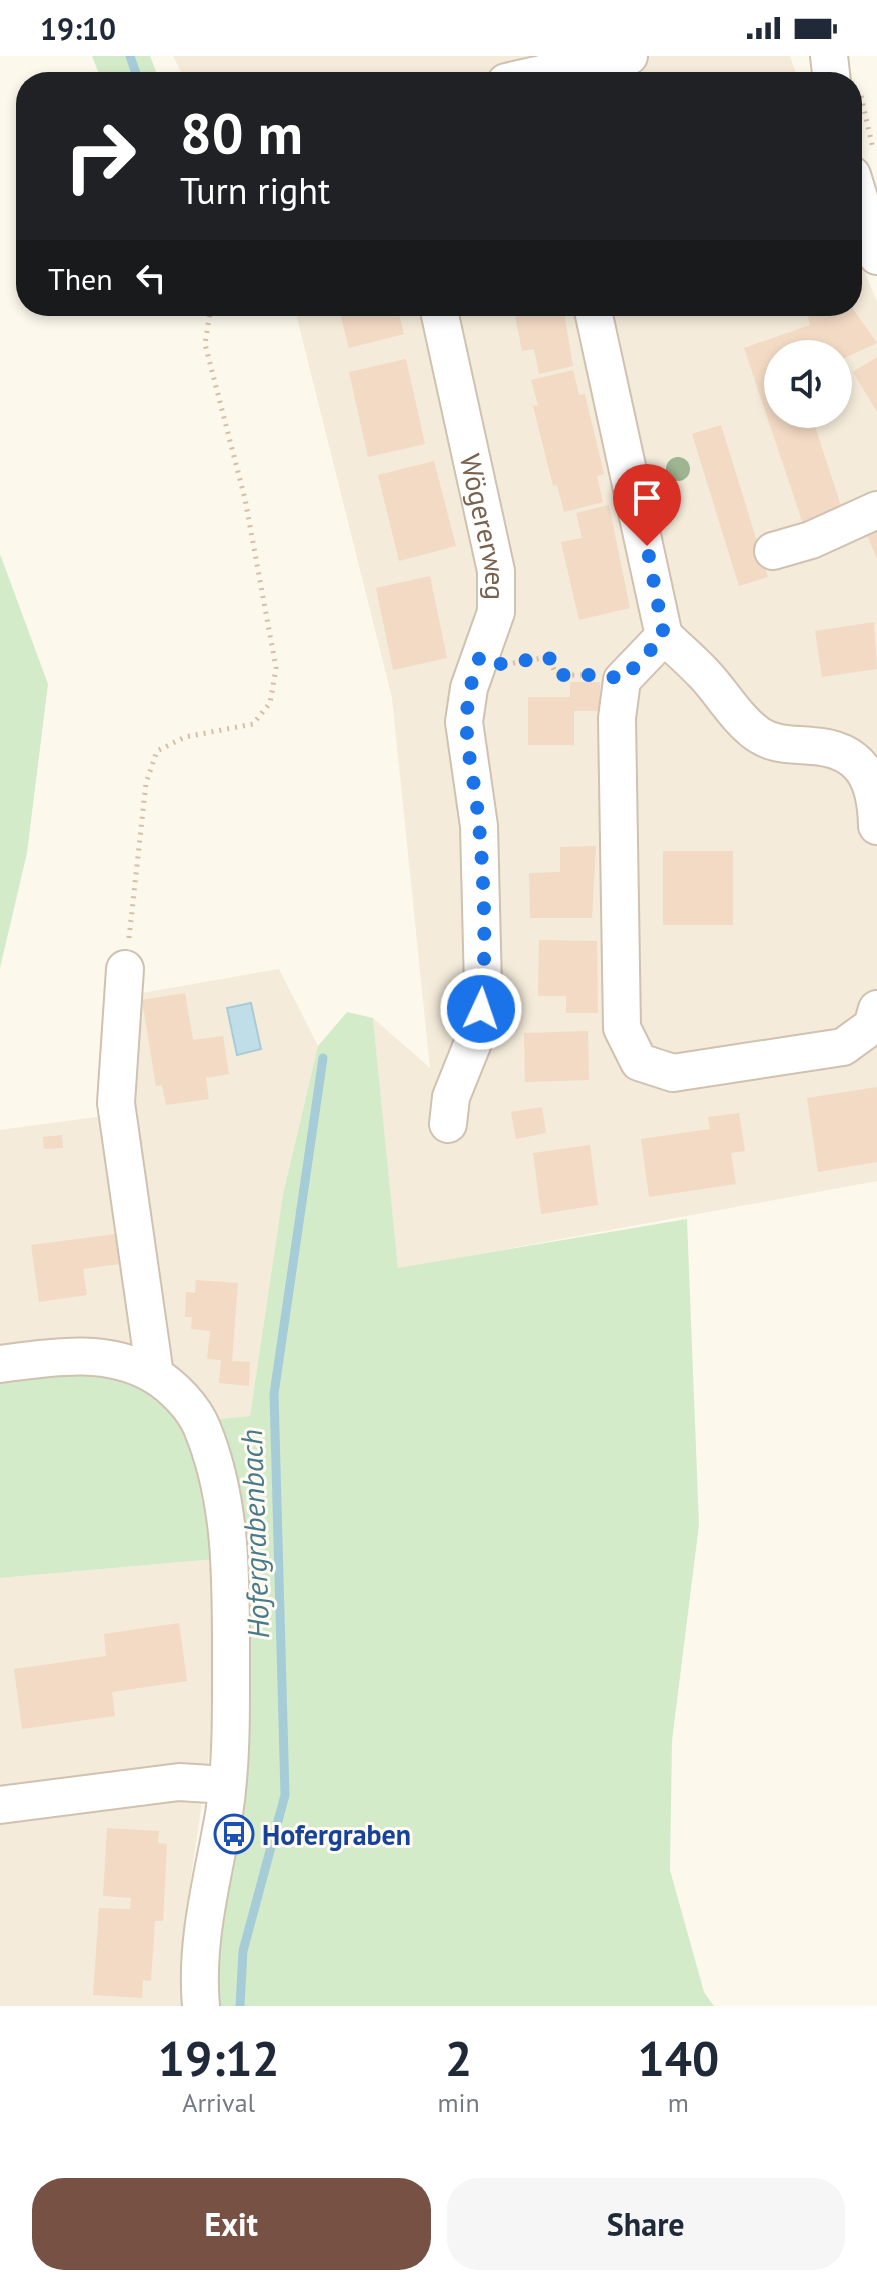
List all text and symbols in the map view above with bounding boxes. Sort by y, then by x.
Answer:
text: 19:10 [40,9,116,48]
text: 80 m [180,97,303,169]
icon: right [48,104,152,208]
text: Turn right [180,167,330,214]
icon: left [129,256,173,300]
text: Then [48,259,113,298]
map controls [764,340,852,428]
button: sound [764,340,852,428]
street label: Wögererweg [452,450,515,600]
pin [613,464,681,546]
icon: arrive [625,476,669,520]
position arrow [439,967,523,1051]
water label: Hofergrabenbach [231,1429,277,1639]
bus stop icon: Hofergraben [213,1813,255,1855]
place label: Hofergraben [262,1816,411,1853]
text: 19:12 [158,2027,280,2089]
text: 2 [445,2027,472,2089]
text: 140 [638,2027,719,2089]
text: Arrival [182,2086,255,2119]
text: min [437,2086,480,2119]
text: m [668,2086,689,2119]
button: Exit [32,2178,431,2270]
button: Share [447,2178,845,2270]

